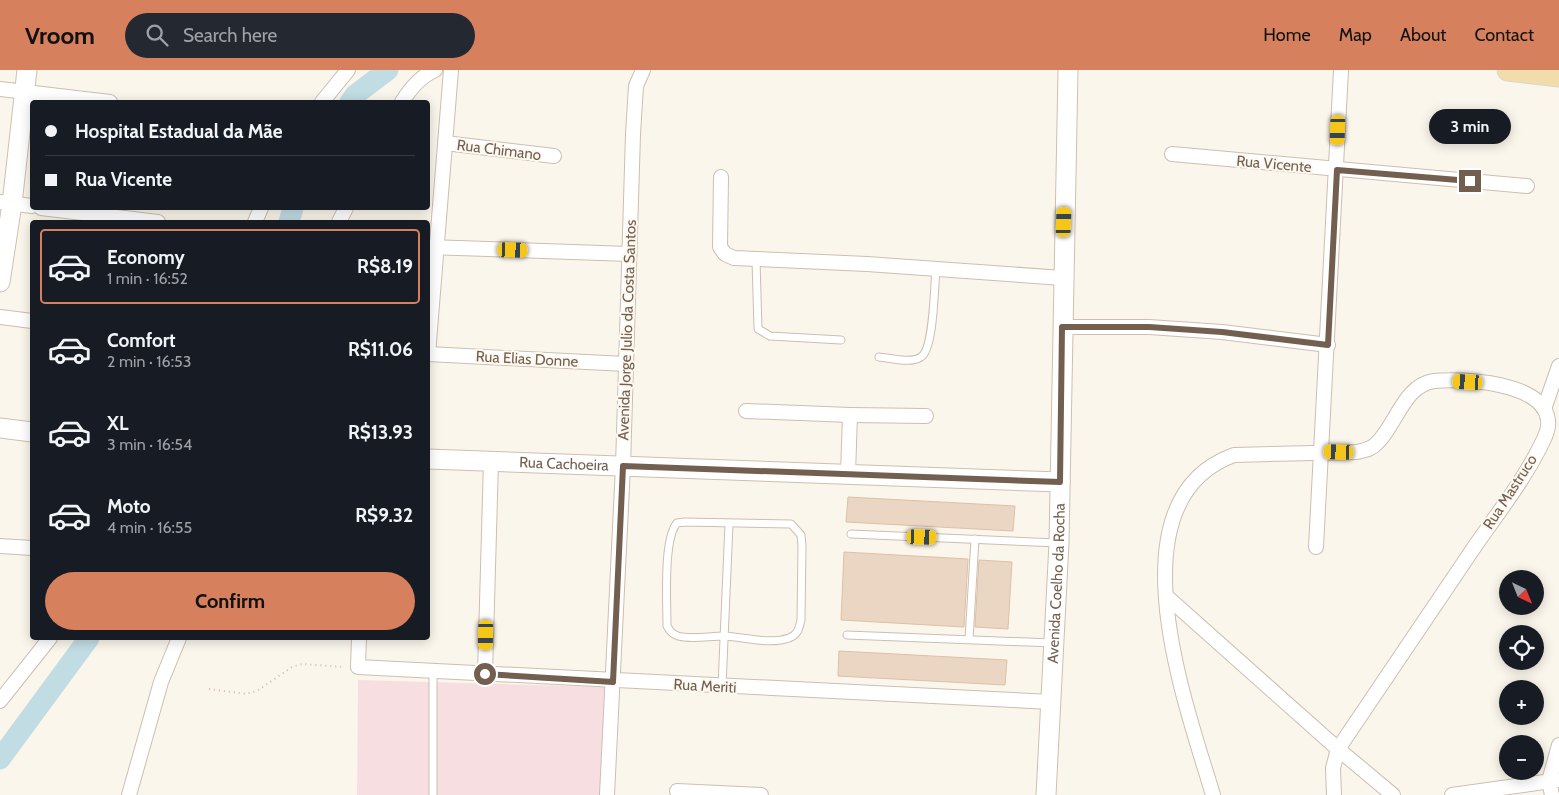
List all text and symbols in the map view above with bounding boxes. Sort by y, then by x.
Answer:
search box [125,13,475,58]
text: Vroom [25,21,95,50]
icon: search [143,21,171,49]
text: Search here [183,24,277,47]
text: Home [1263,24,1311,46]
text: Map [1339,24,1372,46]
text: About [1400,24,1446,46]
text: Contact [1474,24,1534,46]
callout: 3 min [1429,108,1511,144]
car [1329,115,1346,145]
text: 3 min [1451,117,1489,136]
text: Hospital Estadual da Mãe [75,120,283,143]
street label: Rua Chimano [456,136,542,164]
street label: Rua Vicente [1236,152,1313,176]
text: Rua Vicente [75,168,172,191]
route end [1459,170,1481,192]
car [1055,207,1072,237]
street label: Avenida Jorge Julio da Costa Santos [614,219,640,441]
car [497,242,528,258]
icon: car [47,244,92,289]
text: Economy [107,246,185,269]
text: R$8.19 [357,255,413,278]
text: 1 min · 16:52 [107,269,188,288]
icon: car [47,327,92,372]
text: Comfort [107,329,176,352]
text: R$11.06 [348,338,413,361]
street label: Rua Elias Donne [475,347,579,371]
text: 2 min · 16:53 [107,352,191,371]
car [1452,374,1483,390]
icon: car [47,410,92,455]
text: XL [107,412,128,435]
text: R$13.93 [348,421,413,444]
text: 3 min · 16:54 [107,435,192,454]
car [1323,444,1354,460]
street label: Rua Mastruco [1479,451,1541,533]
street label: Rua Cachoeira [519,453,610,475]
icon: car [47,493,92,538]
text: Moto [107,495,151,518]
street label: Avenida Coelho da Rocha [1044,502,1069,664]
text: R$9.32 [355,504,413,527]
text: 4 min · 16:55 [107,518,192,537]
car [906,529,937,545]
north arrow [1499,570,1544,615]
map controls [1499,570,1544,780]
button: Confirm [45,572,415,630]
car [478,620,493,650]
button: locate [1499,625,1544,670]
route start [474,663,496,685]
street label: Rua Meriti [673,675,737,697]
button: + [1499,680,1544,725]
button: − [1499,735,1544,780]

